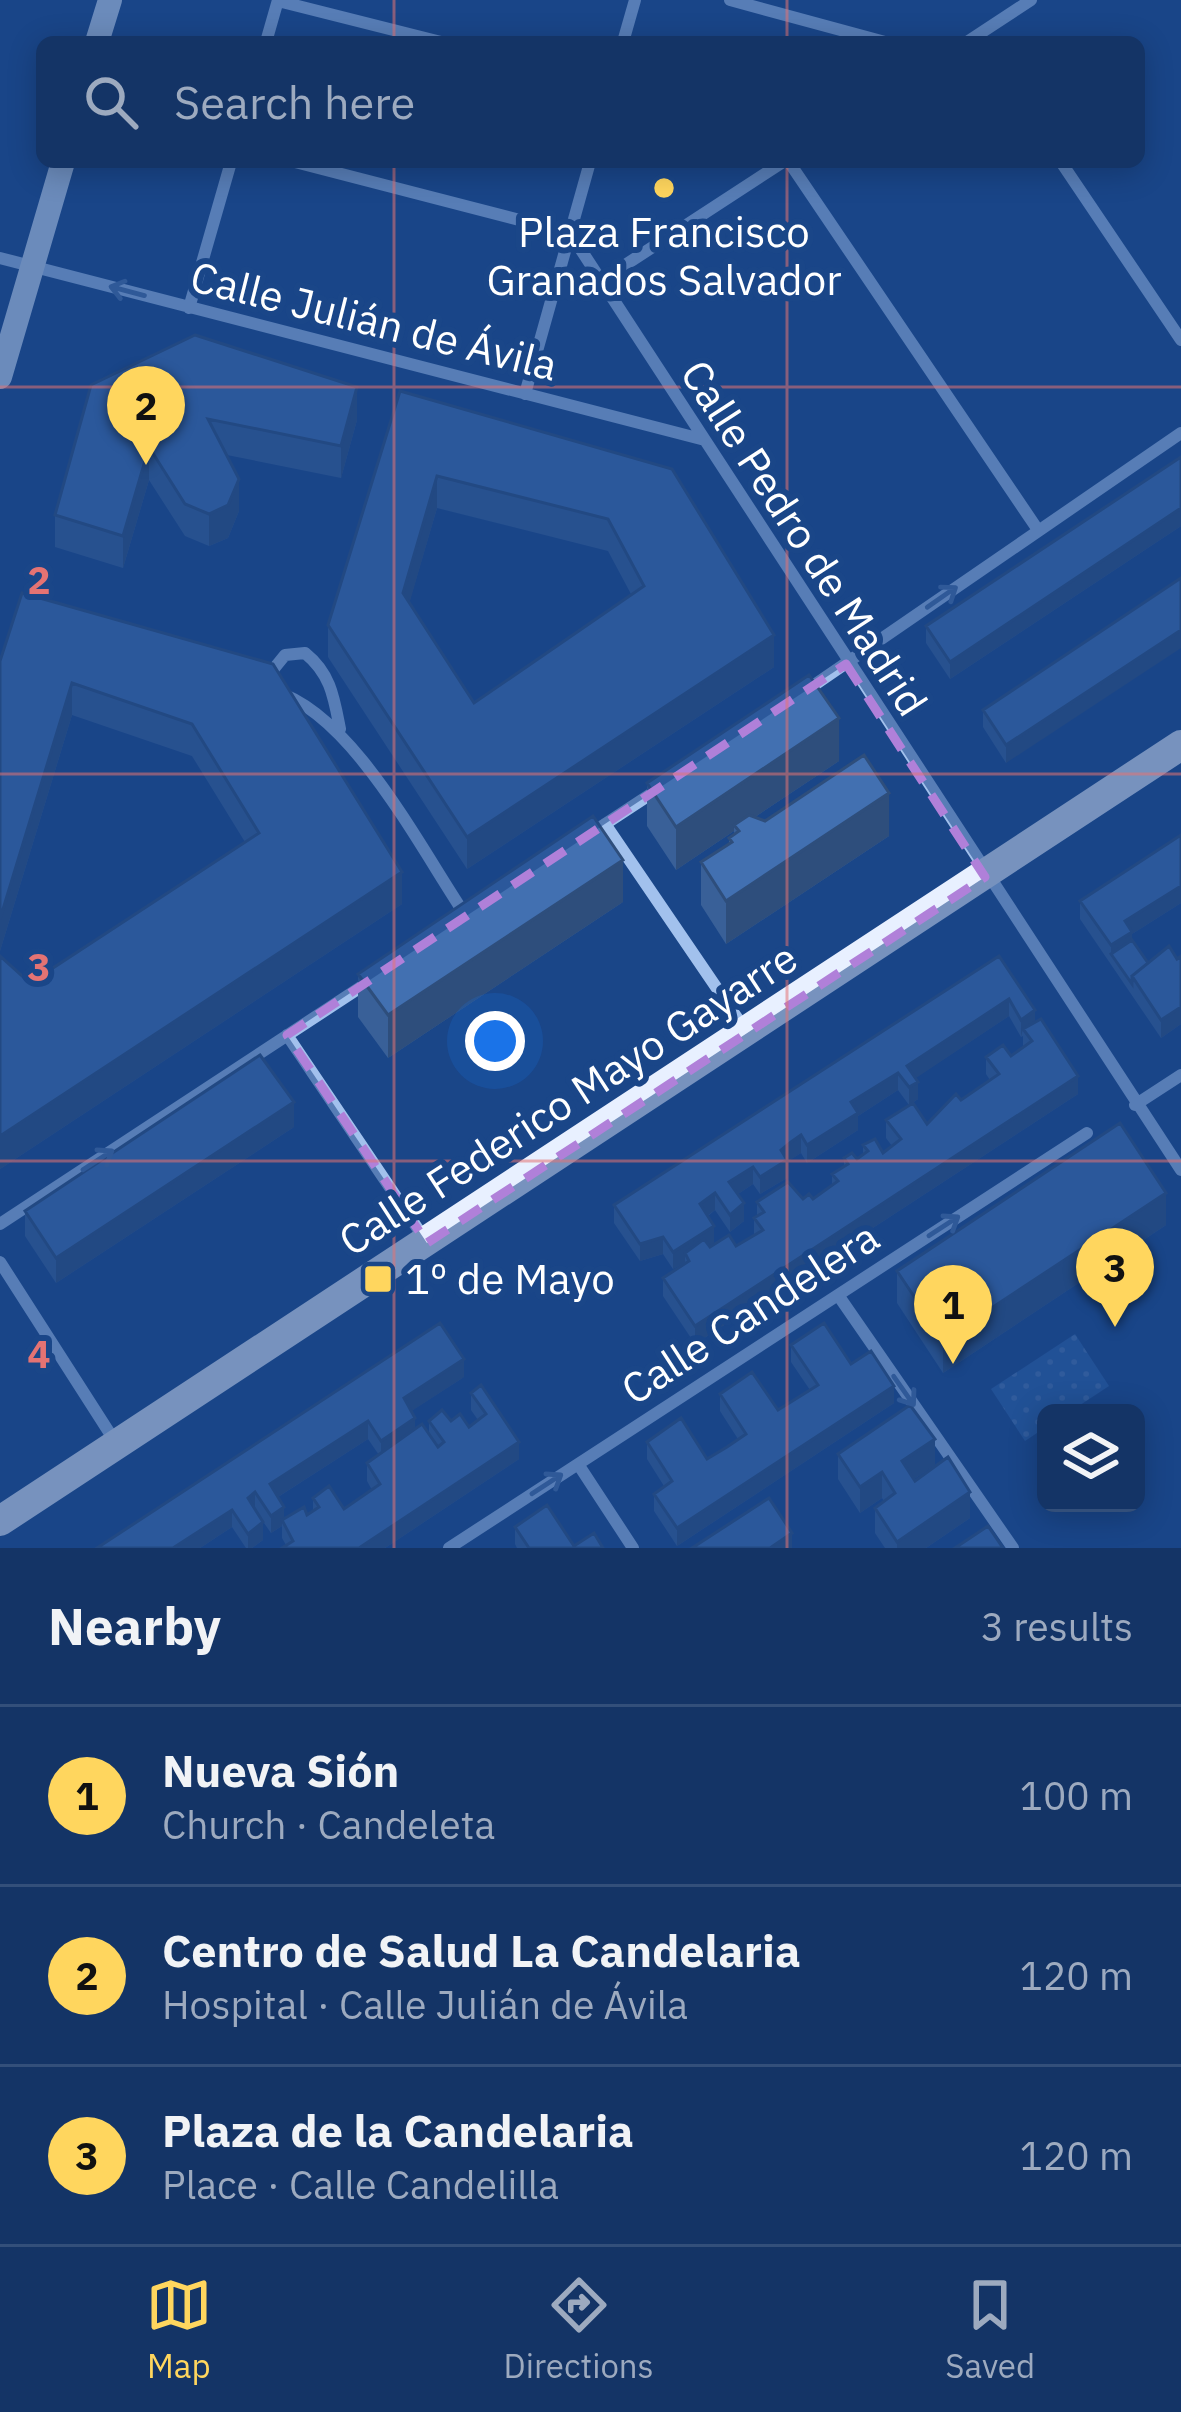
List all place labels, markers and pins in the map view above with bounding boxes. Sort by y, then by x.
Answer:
marker: Plaza Francisco Granados Salvador [651,175,677,201]
place label: Plaza Francisco Granados Salvador [486,204,842,307]
pin: 2 [107,366,185,465]
pin: 3 [1076,1228,1154,1327]
place label: 1º de Mayo [405,1251,615,1306]
marker: 1º de Mayo [362,1263,394,1295]
pin: 1 [914,1265,992,1364]

